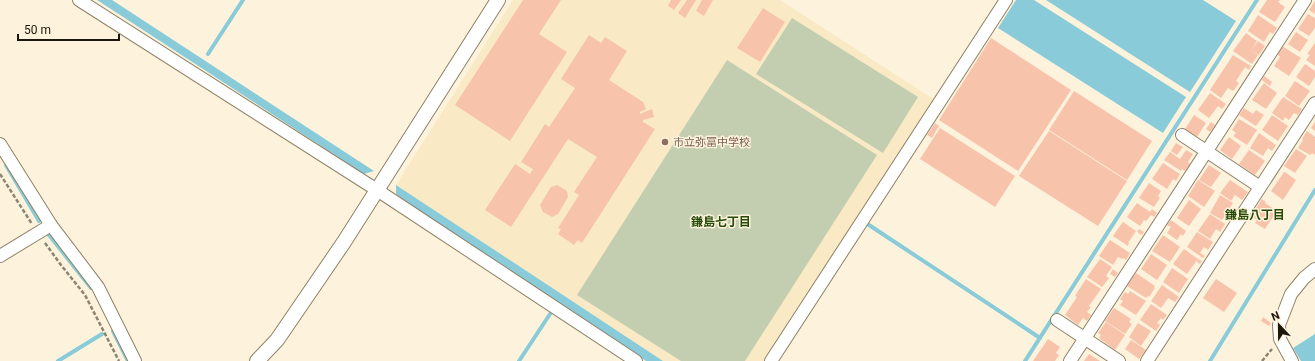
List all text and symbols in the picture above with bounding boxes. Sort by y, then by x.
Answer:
scale bar [18,16,119,42]
text: 50 m [24,23,51,37]
place label: 市立弥冨中学校 [673,136,750,149]
marker: 市立弥冨中学校 [660,137,670,147]
district label: 鎌島八丁目 [1225,208,1285,222]
district label: 鎌島七丁目 [691,215,751,229]
north arrow [1259,305,1299,345]
text: N [1269,309,1282,324]

